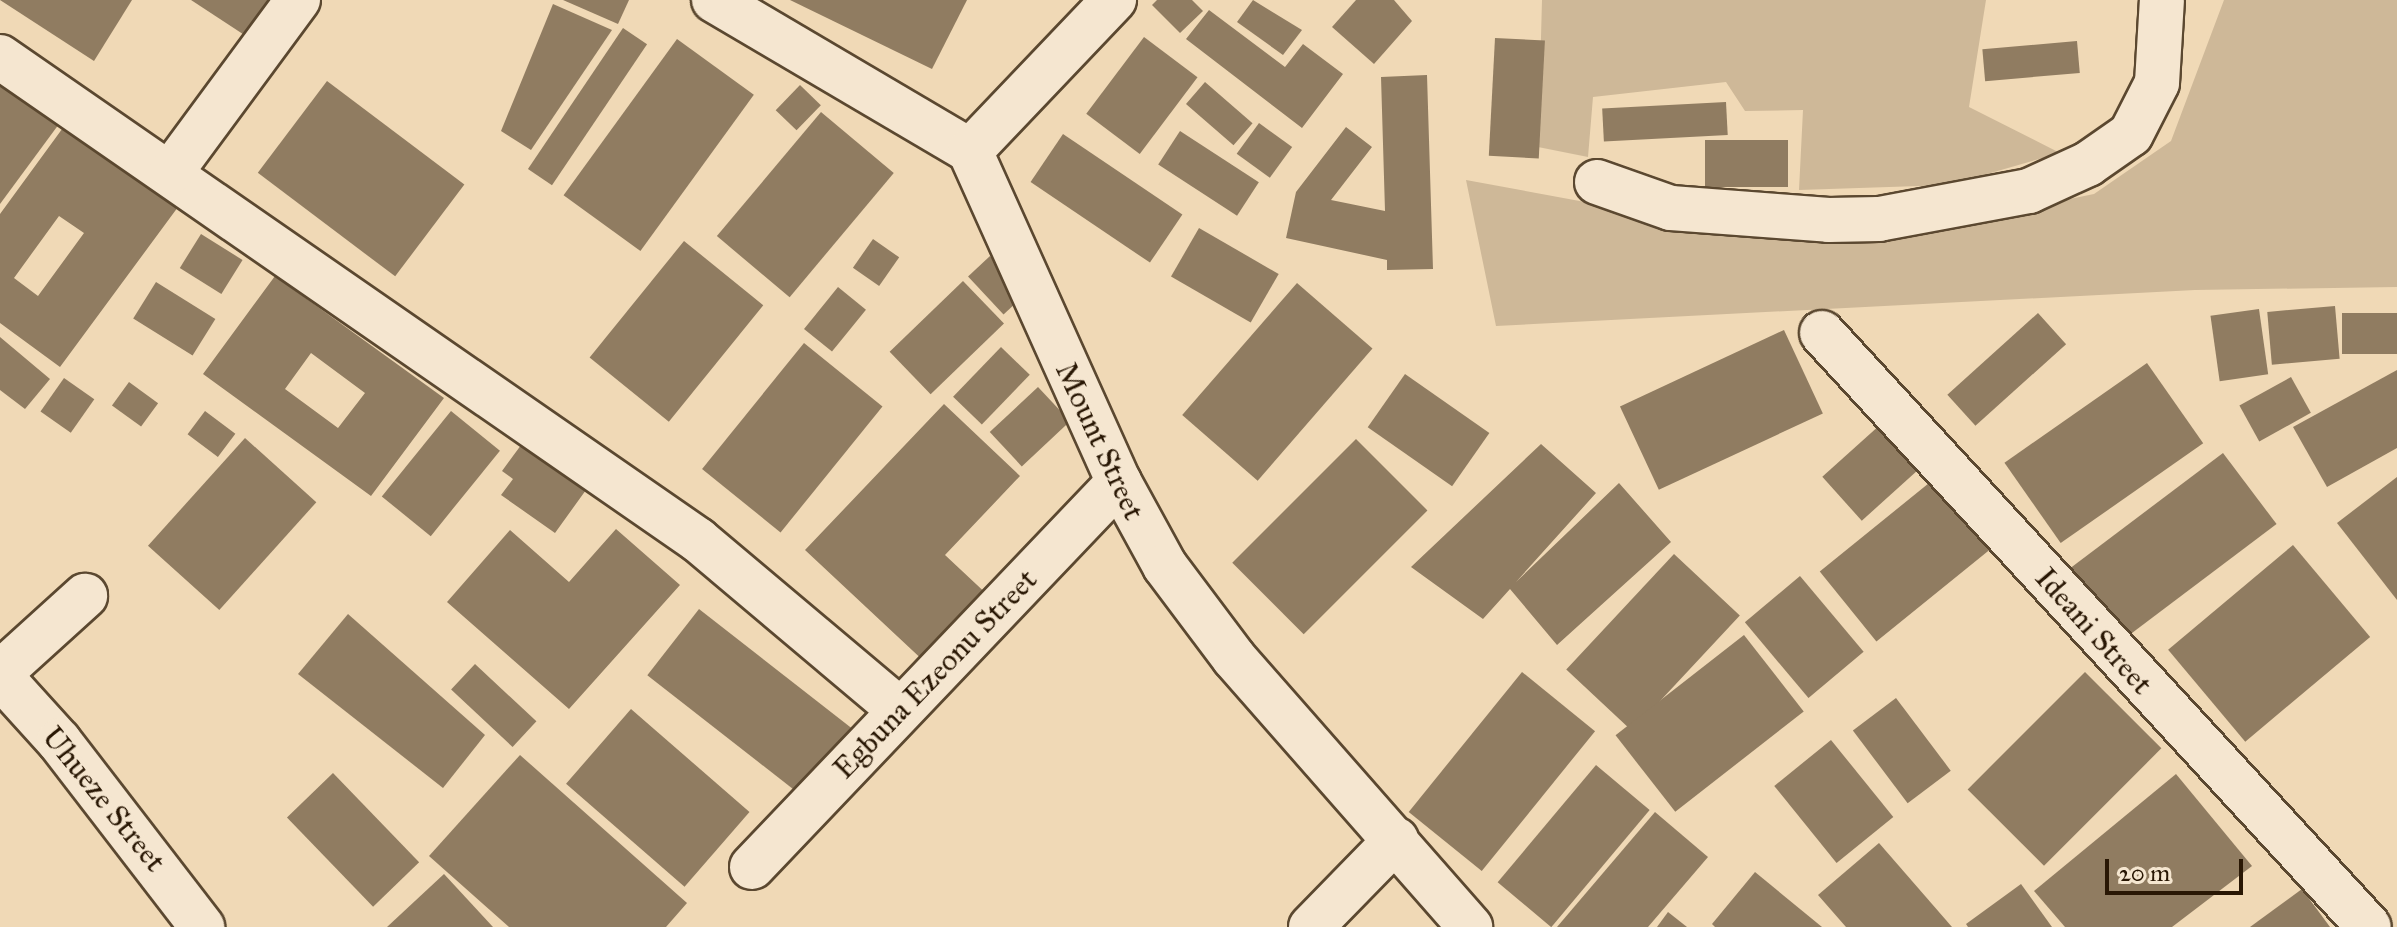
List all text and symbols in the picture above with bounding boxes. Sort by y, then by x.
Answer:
street label: Mount Street [1048,357,1152,525]
street label: Ideani Street [2028,560,2160,702]
street label: Egbuna Ezeonu Street [826,562,1044,786]
street label: Uhueze Street [35,719,173,879]
scale bar [2109,843,2247,893]
text: 20 m [2119,858,2170,888]

